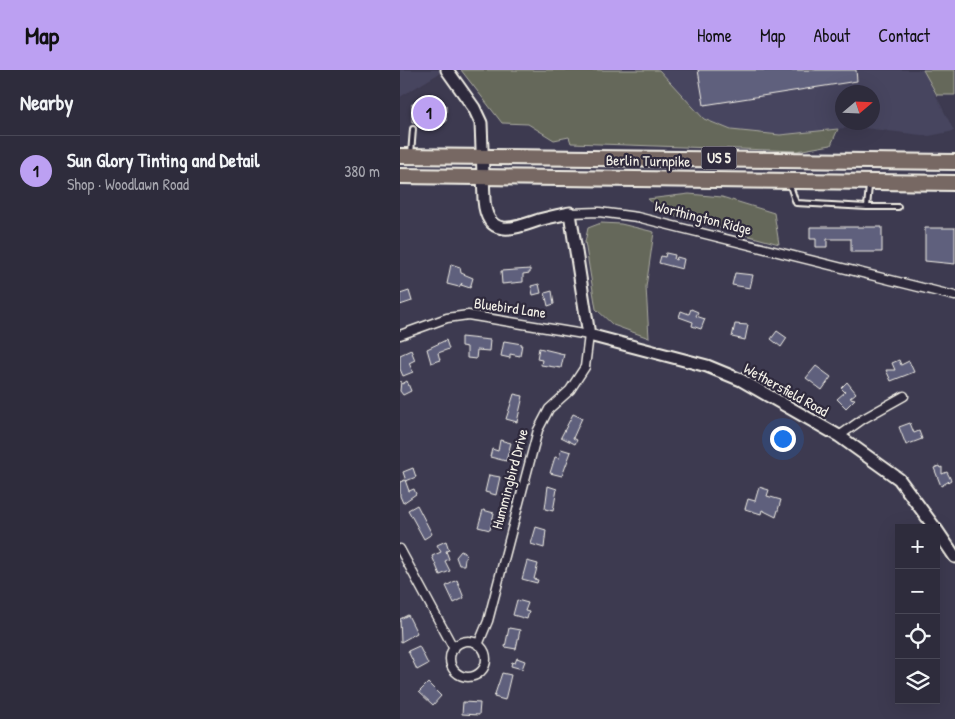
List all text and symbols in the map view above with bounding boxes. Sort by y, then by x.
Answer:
text: Map [25,19,59,51]
text: Home [697,23,732,48]
text: Map [760,23,785,48]
text: About [813,23,850,48]
text: Contact [878,23,930,48]
north arrow [835,85,880,130]
text: Nearby [20,88,73,117]
pin: 1 [413,94,445,132]
road number: US 5 [702,146,736,170]
text: Sun Glory Tinting and Detail [67,147,259,173]
street label: Berlin Turnpike [606,149,690,172]
text: 1 [33,160,39,182]
text: 380 m [344,160,380,182]
text: Shop · Woodlawn Road [67,173,189,195]
street label: Worthington Ridge [652,195,754,240]
street label: Bluebird Lane [473,292,547,323]
street label: Wethersfield Road [740,358,833,422]
street label: Hummingbird Drive [486,426,533,531]
your location [770,426,796,452]
map controls [895,524,940,704]
button: + [895,524,940,569]
button: − [895,569,940,614]
button: locate [895,614,940,659]
button: layers [895,659,940,704]

